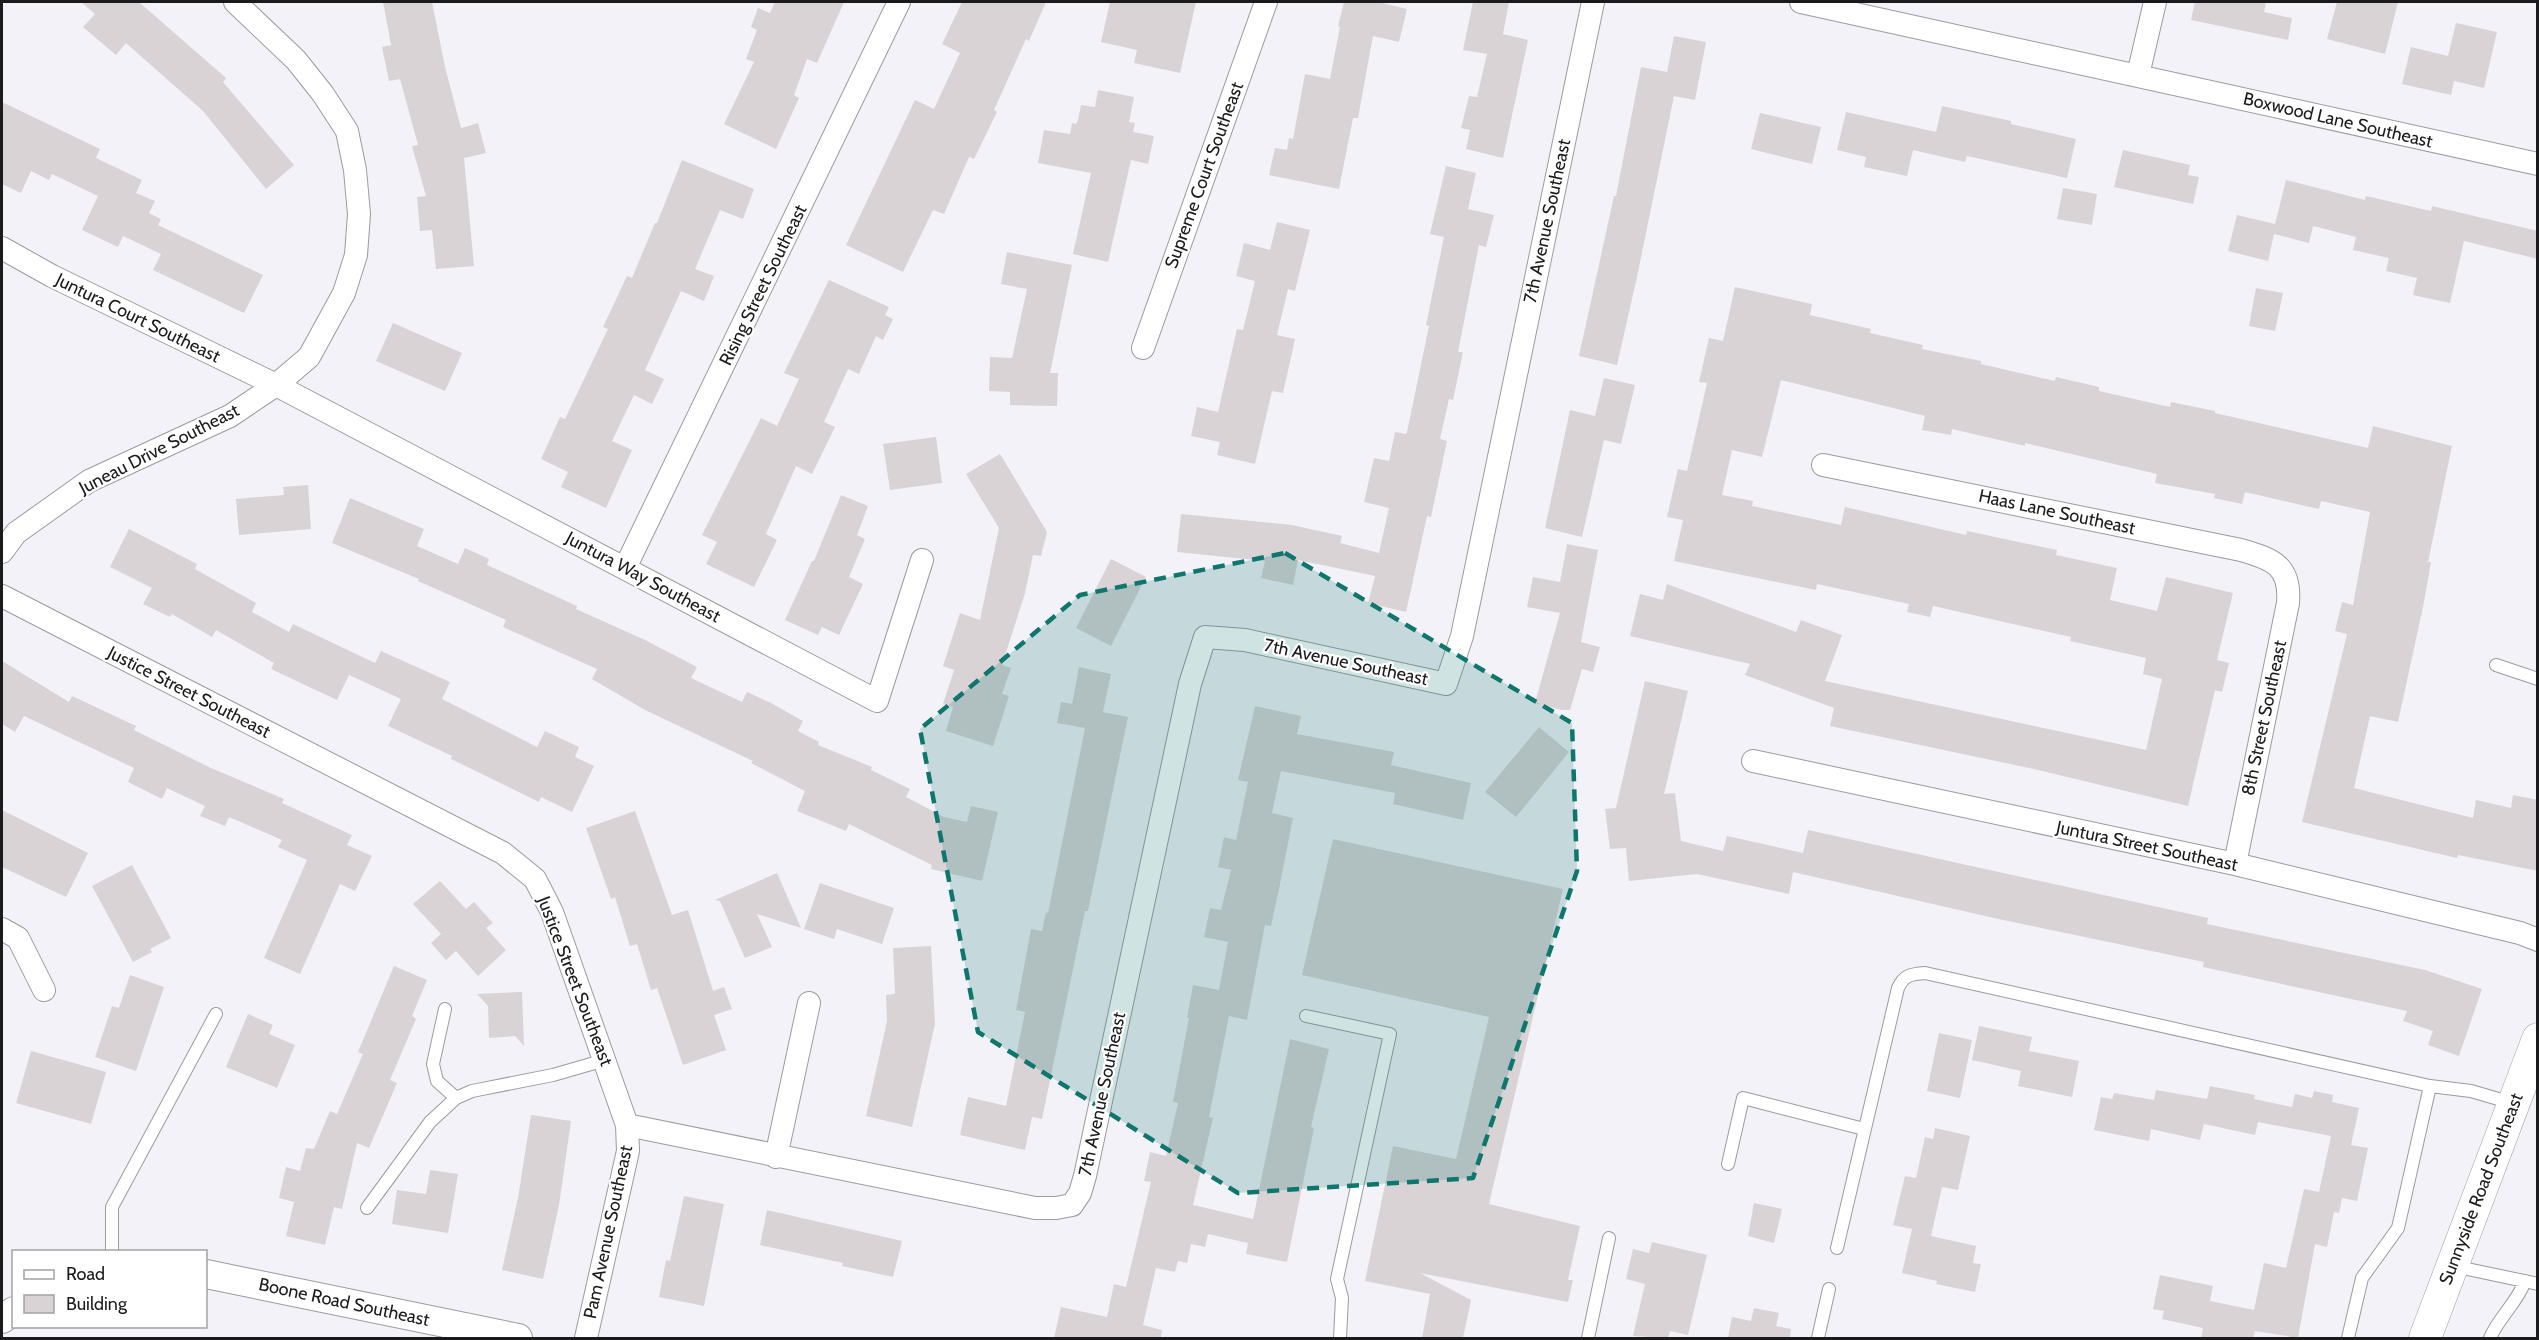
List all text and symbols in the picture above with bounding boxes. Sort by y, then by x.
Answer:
street label: Supreme Court Southeast [1160,79,1248,271]
street label: Boxwood Lane Southeast [2241,87,2435,153]
street label: 7th Avenue Southeast [1519,137,1575,305]
street label: Rising Street Southeast [714,201,812,369]
street label: Juntura Court Southeast [51,268,224,367]
street label: Juneau Drive Southeast [74,399,243,499]
street label: Haas Lane Southeast [1977,485,2137,539]
street label: Juntura Way Southeast [561,526,724,627]
street label: 7th Avenue Southeast [1262,634,1430,690]
street label: 8th Street Southeast [2237,638,2291,798]
street label: Justice Street Southeast [103,641,274,743]
street label: Juntura Street Southeast [2053,816,2240,876]
street label: Justice Street Southeast [532,892,617,1069]
street label: 7th Avenue Southeast [1074,1010,1130,1178]
street label: Sunnyside Road Southeast [2434,1090,2528,1288]
street label: Pam Avenue Southeast [579,1143,637,1321]
legend [12,1250,207,1328]
text: Road [66,1263,105,1285]
street label: Boone Road Southeast [257,1273,431,1331]
text: Building [66,1293,128,1315]

